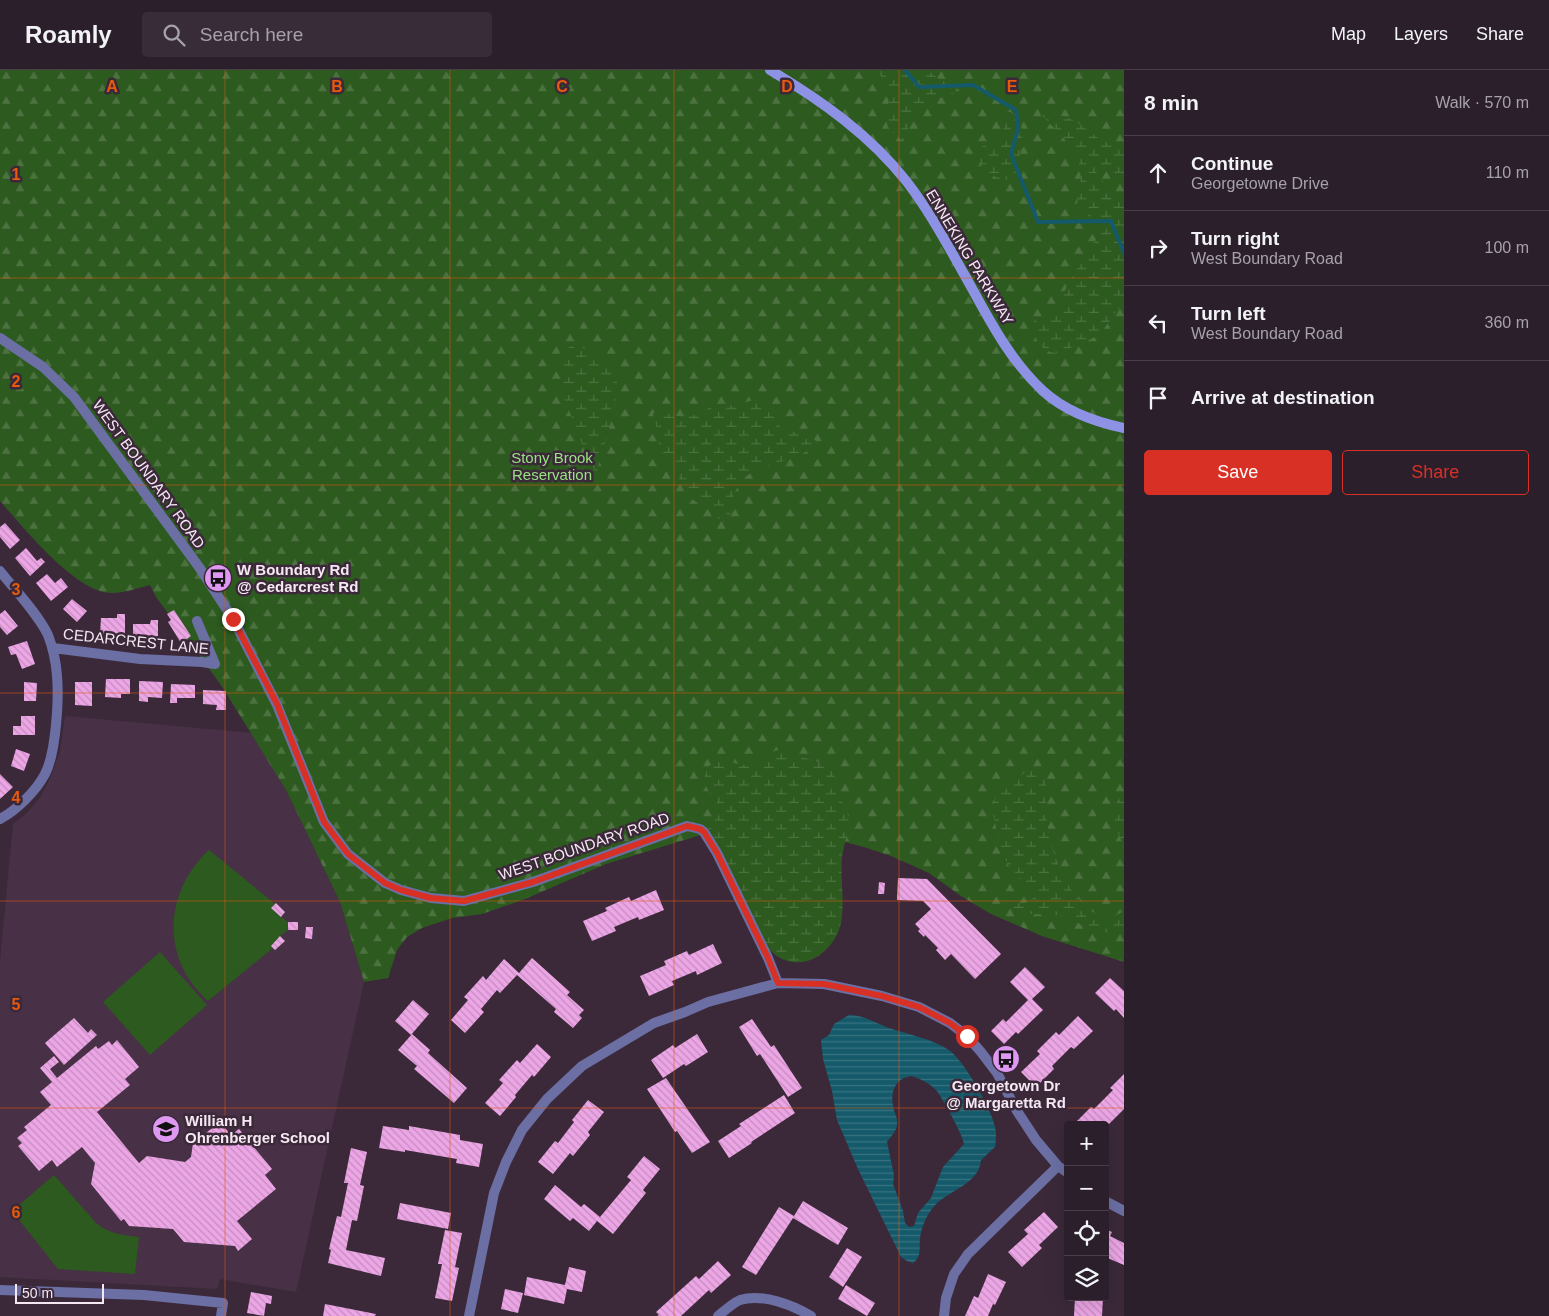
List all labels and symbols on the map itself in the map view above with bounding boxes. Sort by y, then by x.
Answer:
text: A [106,78,118,95]
text: B [331,78,343,95]
text: C [556,78,568,95]
text: D [781,78,793,95]
text: E [1007,78,1018,95]
text: 1 [12,166,21,183]
street label: ENNEKING PARKWAY [923,186,1017,328]
text: 2 [12,373,21,390]
street label: WEST BOUNDARY ROAD [89,397,209,552]
park label: Stony Brook Reservation [511,449,593,483]
place label: W Boundary Rd @ Cedarcrest Rd [237,561,358,595]
bus stop icon: W Boundary Rd @ Cedarcrest Rd [203,563,233,593]
text: 3 [12,581,21,598]
route end [222,608,245,631]
street label: CEDARCREST LANE [62,625,210,657]
text: 4 [12,789,21,806]
street label: WEST BOUNDARY ROAD [497,809,672,883]
text: 5 [12,996,21,1013]
route start [956,1025,979,1048]
bus stop icon: Georgetown Dr @ Margaretta Rd [991,1044,1021,1074]
place label: Georgetown Dr @ Margaretta Rd [946,1077,1066,1111]
place label: William H Ohrenberger School [185,1112,330,1146]
school or university icon: William H Ohrenberger School [151,1114,181,1144]
text: 6 [12,1204,21,1221]
scale bar [15,1281,104,1304]

